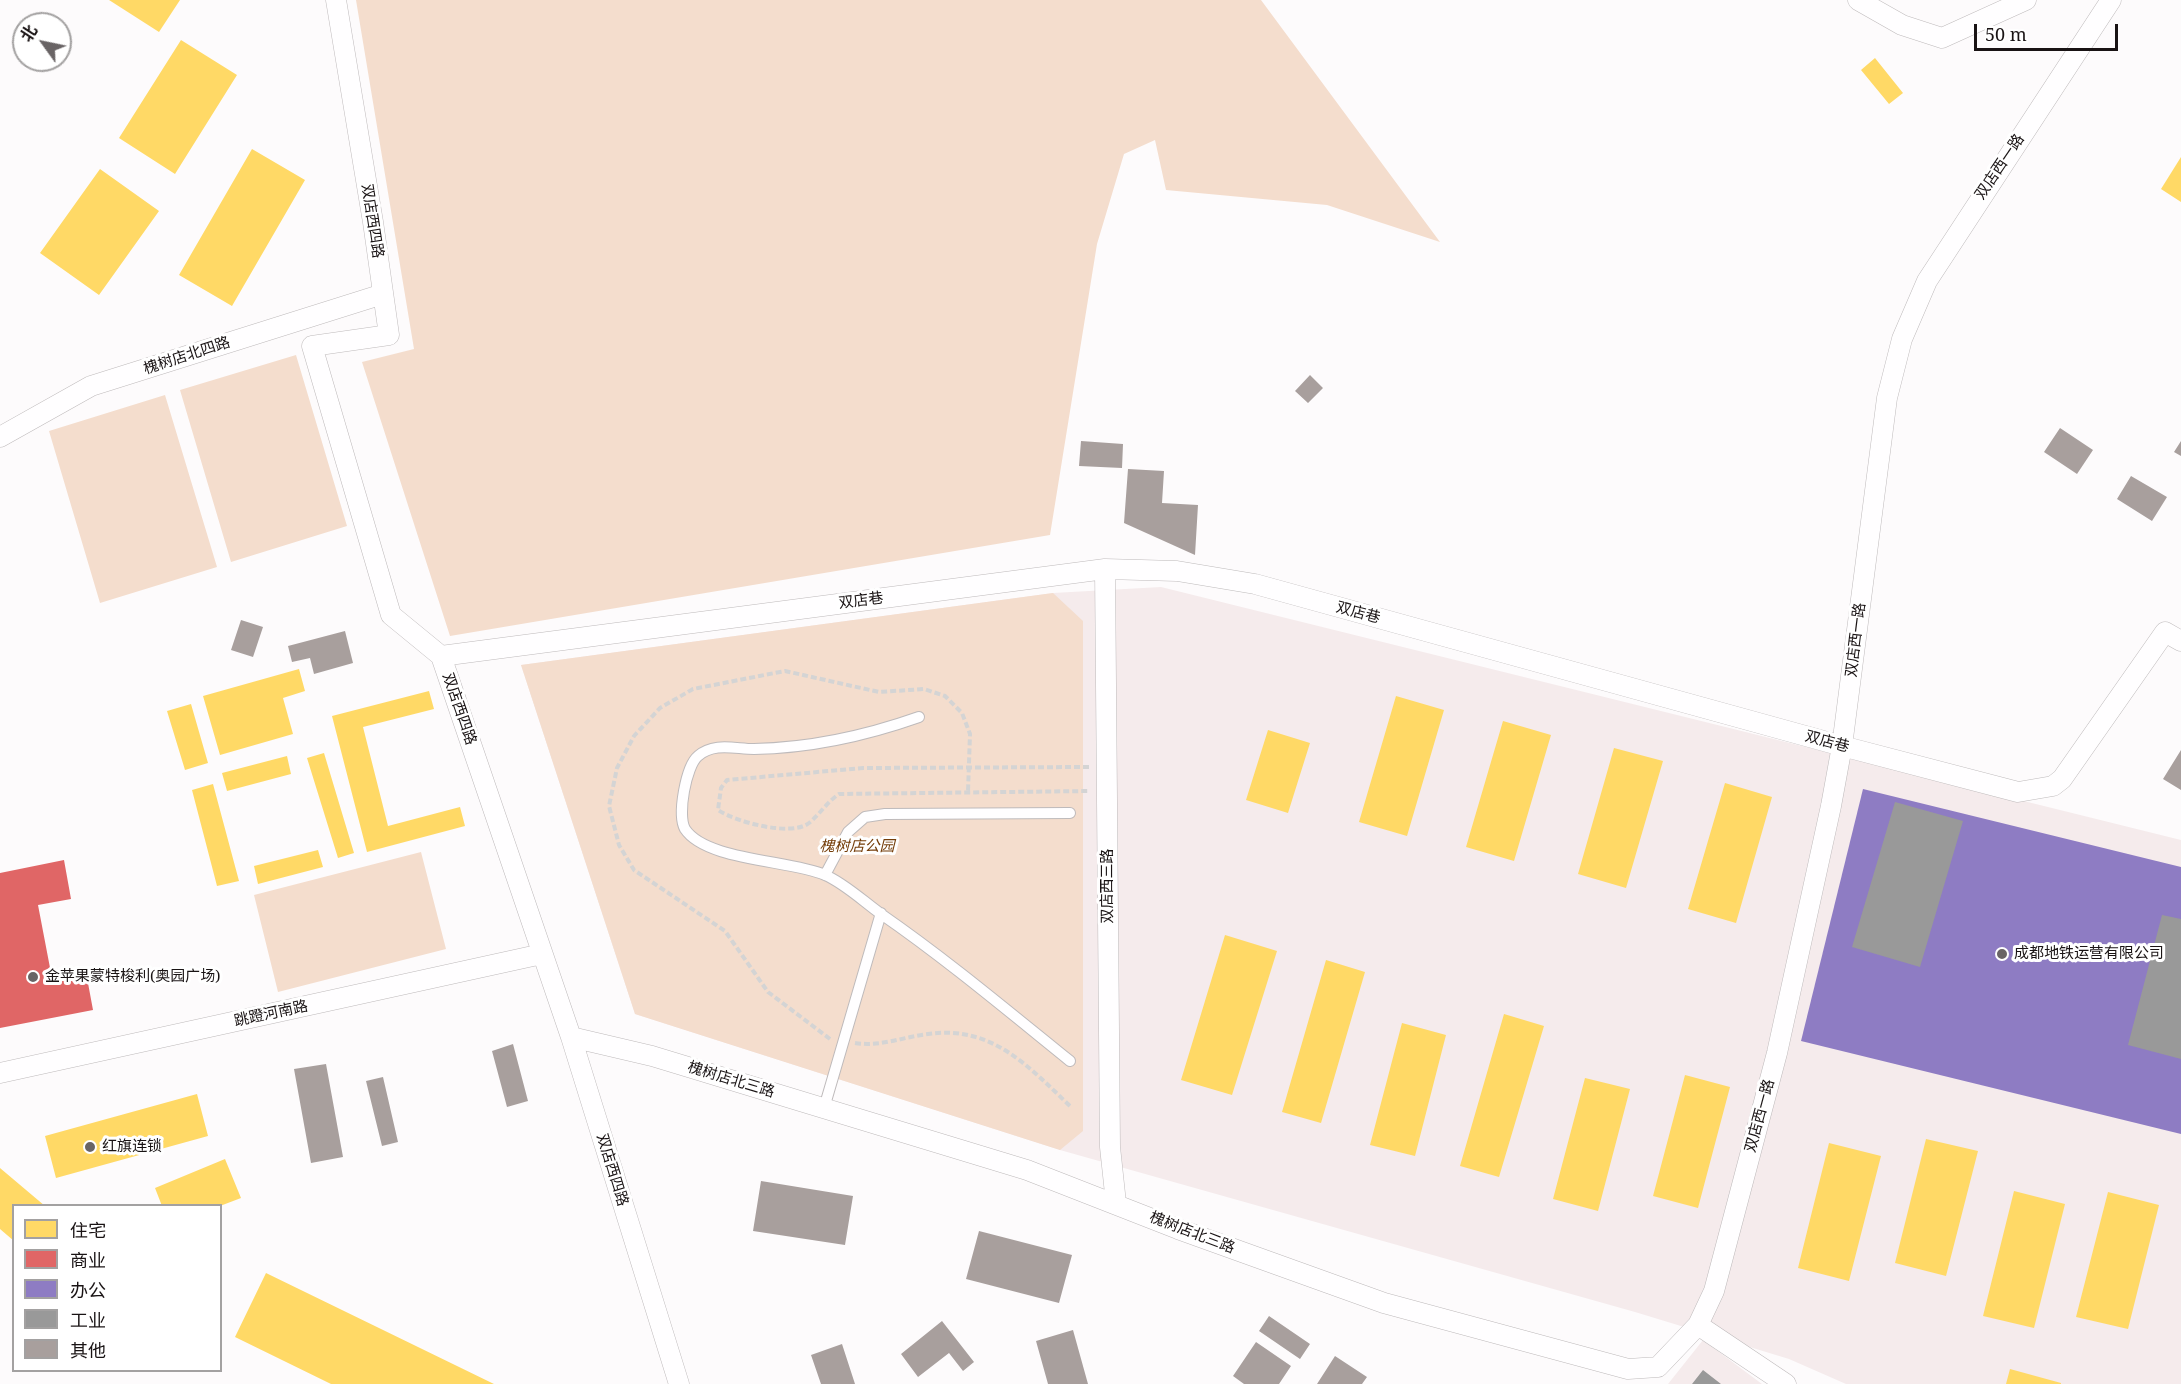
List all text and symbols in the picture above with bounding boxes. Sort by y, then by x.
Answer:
north arrow [12,12,72,72]
scale bar [1977,12,2121,50]
text: 北 [15,21,42,46]
text: 50 m [1985,22,2027,46]
street label: 双店西一路 [1972,131,2028,203]
street label: 双店西四路 [357,183,387,259]
street label: 槐树店北四路 [141,334,233,378]
street label: 双店巷 [838,589,884,613]
street label: 双店巷 [1334,598,1382,628]
street label: 双店西一路 [1842,602,1870,678]
street label: 双店西四路 [438,671,480,747]
street label: 双店巷 [1803,727,1851,757]
park label: 槐树店公园 [820,838,894,856]
street label: 双店西三路 [1099,849,1117,923]
place label: 成都地铁运营有限公司 [2014,945,2164,963]
marker: 成都地铁运营有限公司 [1995,947,2009,961]
place label: 金苹果蒙特梭利(奥园广场) [45,968,220,986]
marker: 金苹果蒙特梭利(奥园广场) [26,970,40,984]
street label: 跳蹬河南路 [232,997,310,1031]
street label: 槐树店北三路 [685,1058,777,1102]
street label: 双店西一路 [1742,1077,1778,1155]
street label: 双店西四路 [592,1132,632,1208]
place label: 红旗连锁 [102,1138,162,1156]
marker: 红旗连锁 [83,1140,97,1154]
legend [12,1204,222,1372]
street label: 槐树店北三路 [1147,1208,1237,1258]
text: 住宅 [70,1218,106,1242]
text: 商业 [70,1248,106,1272]
text: 办公 [70,1278,106,1302]
text: 工业 [70,1308,106,1332]
text: 其他 [70,1338,106,1362]

